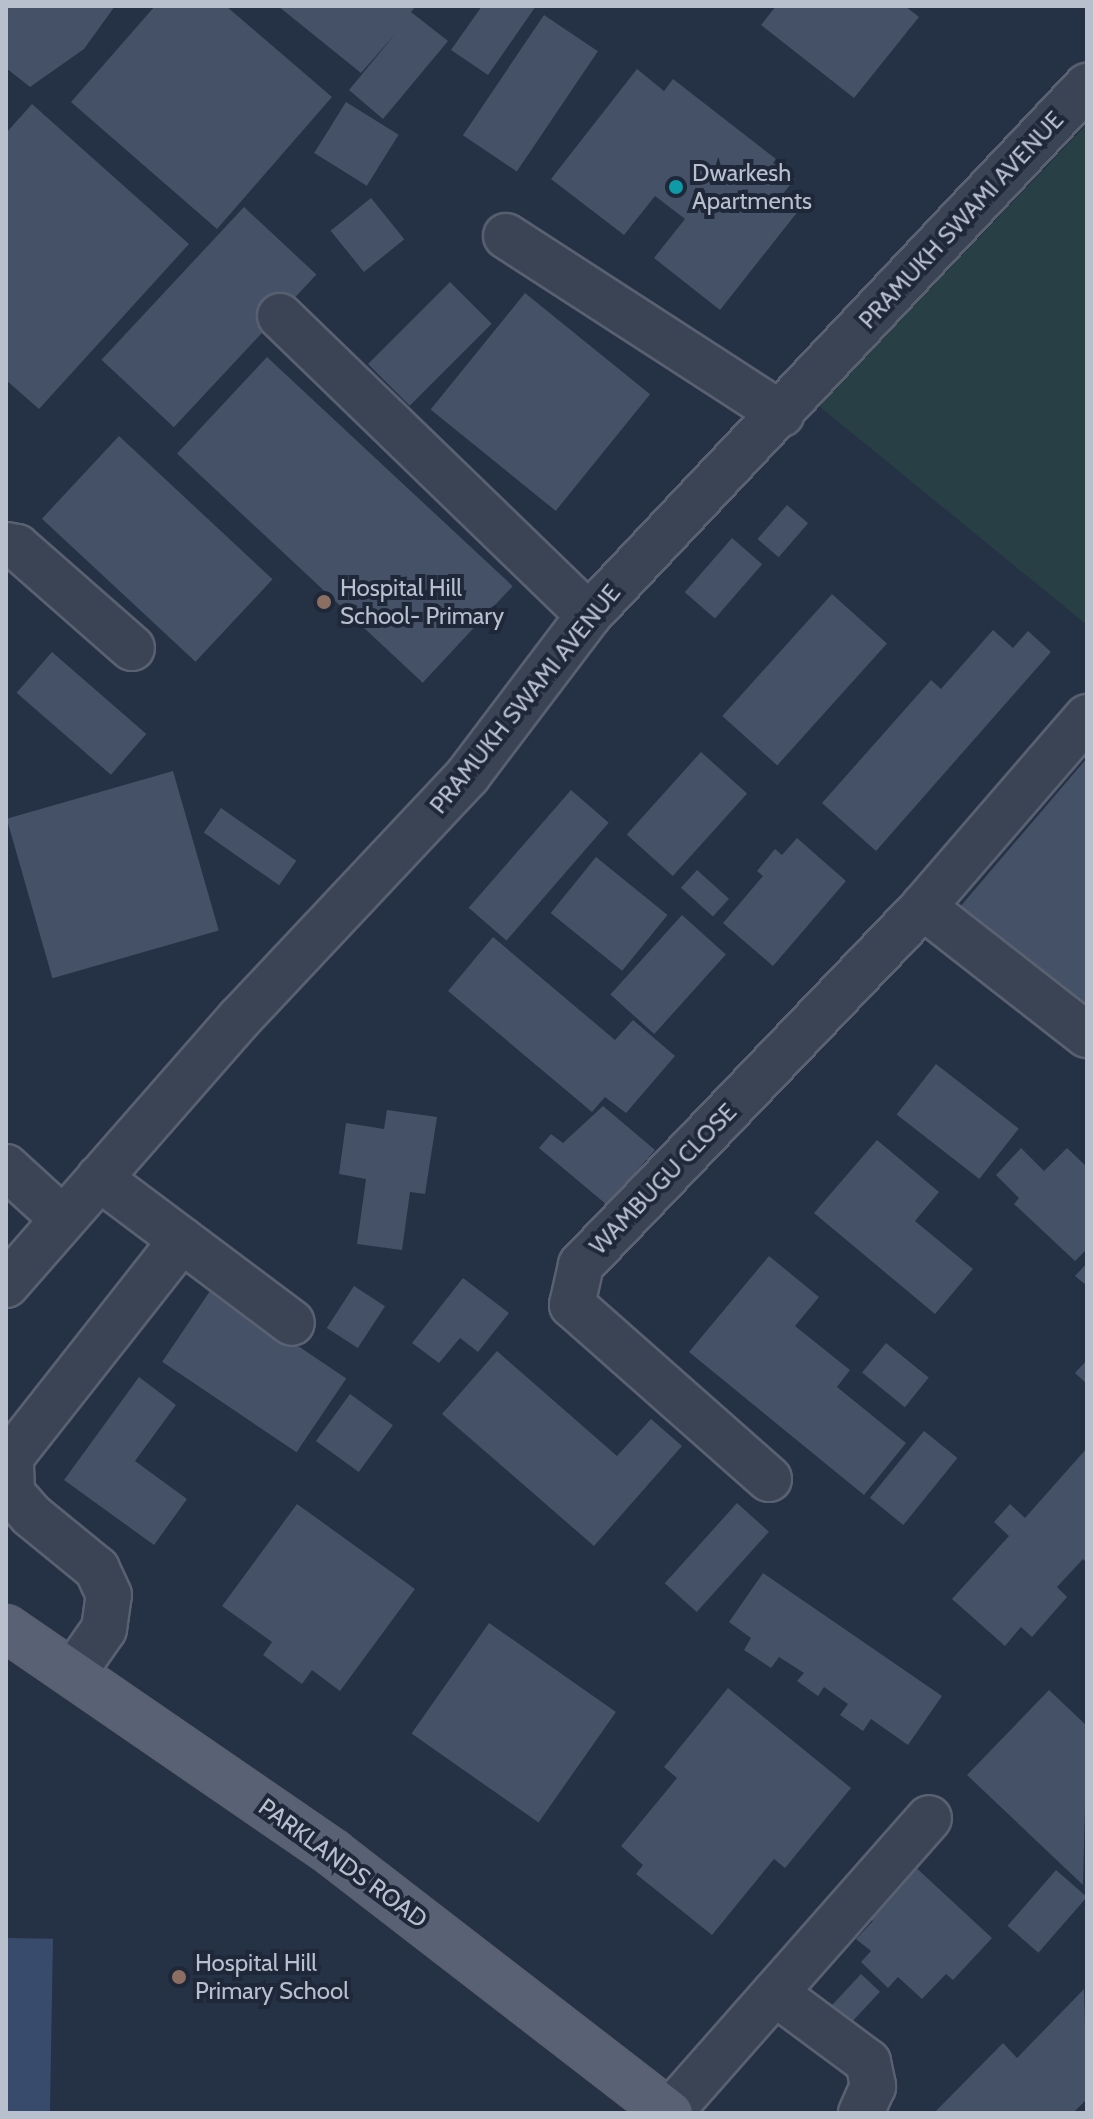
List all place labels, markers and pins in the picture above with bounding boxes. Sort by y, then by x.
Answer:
place label: Dwarkesh Apartments [692,159,812,215]
marker: Dwarkesh Apartments [667,178,685,196]
place label: Hospital Hill School- Primary [340,574,504,630]
marker: Hospital Hill School- Primary [315,593,333,611]
place label: Hospital Hill Primary School [195,1949,349,2005]
marker: Hospital Hill Primary School [170,1968,188,1986]

